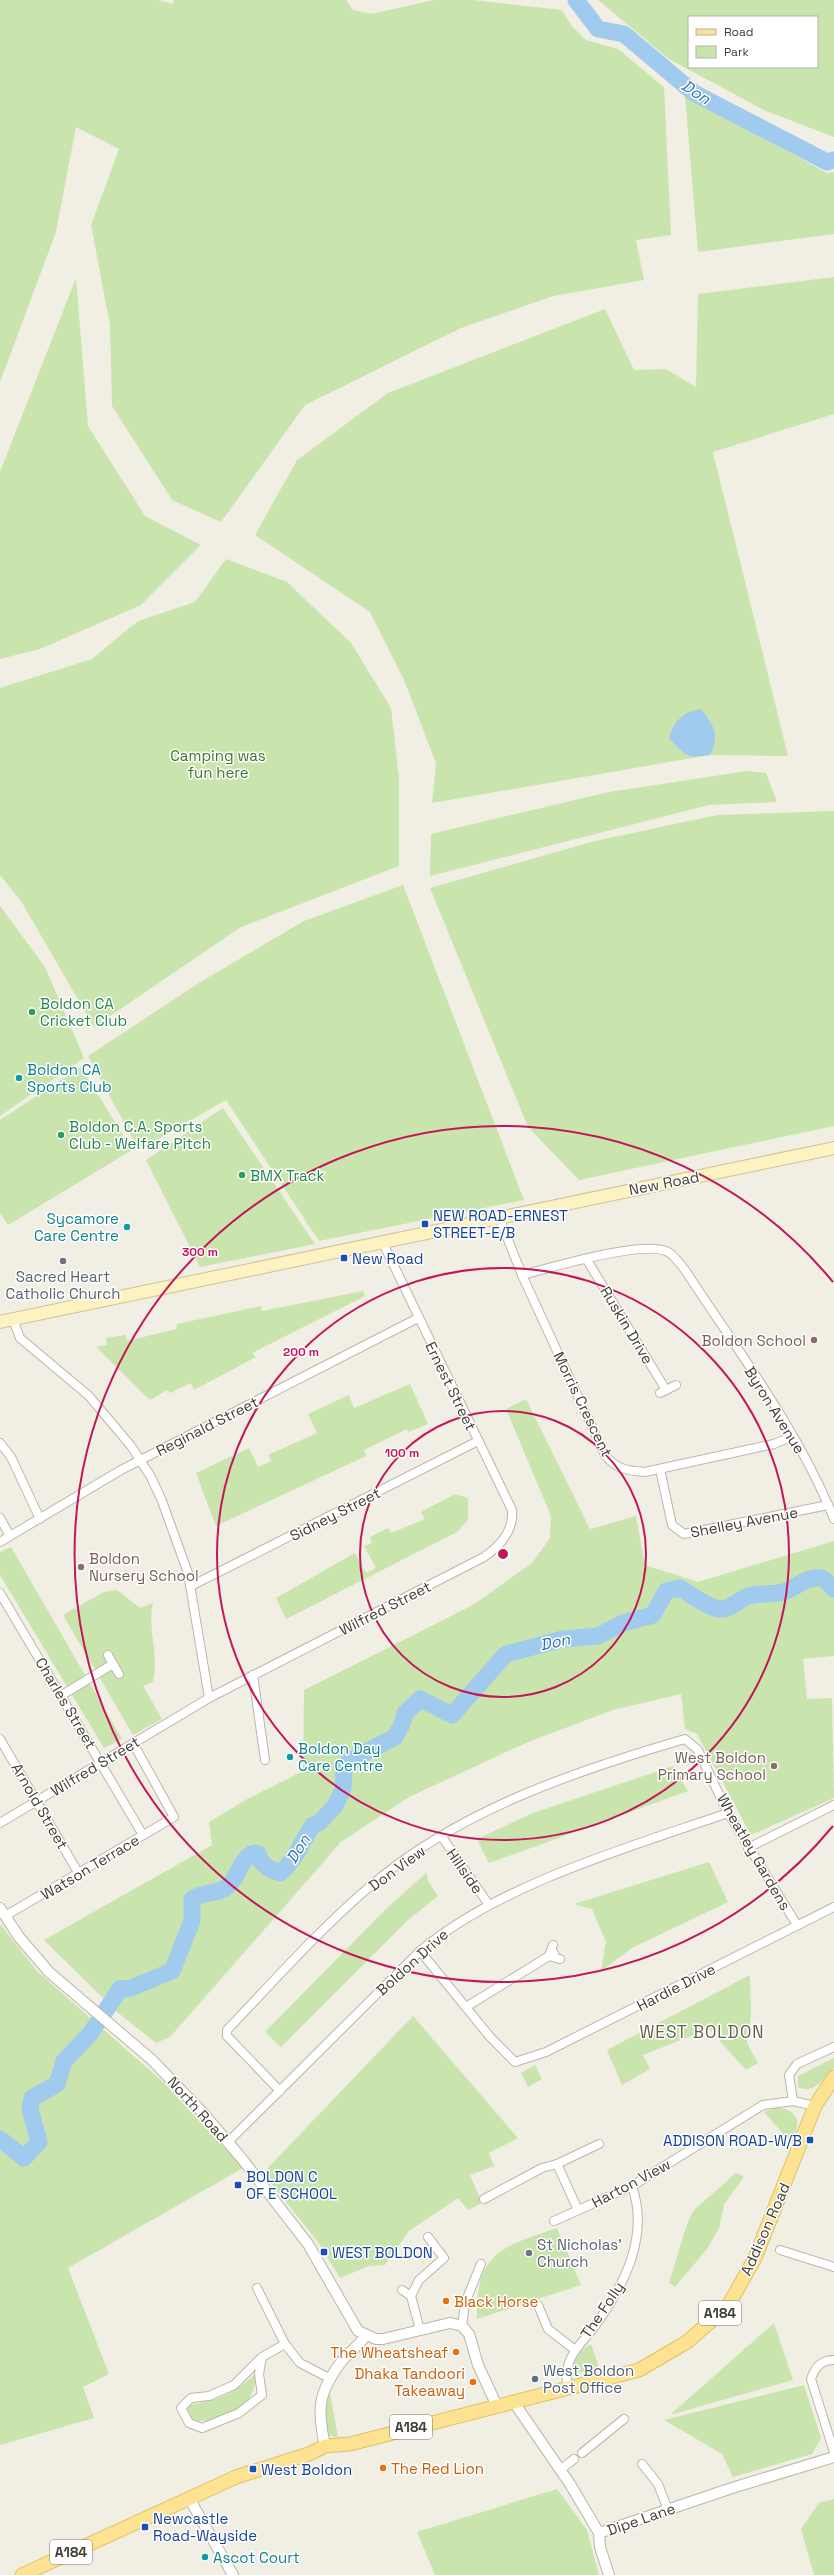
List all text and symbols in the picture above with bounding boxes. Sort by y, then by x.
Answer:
legend [688,16,818,68]
text: Road [724,24,753,40]
text: Park [724,44,749,60]
water label: Don [678,75,715,110]
park label: Camping was fun here [170,746,266,782]
place label: Boldon CA Cricket Club [40,994,127,1030]
marker: Boldon CA Cricket Club [27,1007,37,1017]
place label: Boldon CA Sports Club [27,1060,112,1096]
marker: Boldon CA Sports Club [14,1073,24,1083]
place label: Boldon C.A. Sports Club - Welfare Pitch [69,1117,211,1153]
marker: Boldon C.A. Sports Club - Welfare Pitch [56,1130,66,1140]
place label: BMX Track [250,1166,324,1185]
street label: New Road [627,1167,701,1199]
marker: BMX Track [237,1170,247,1180]
place label: NEW ROAD-ERNEST STREET-E/B [433,1206,568,1242]
place label: Sycamore Care Centre [34,1209,119,1245]
marker: NEW ROAD-ERNEST STREET-E/B [420,1219,430,1229]
marker: Sycamore Care Centre [122,1222,132,1232]
text: 300 m [182,1244,218,1260]
place label: New Road [352,1249,423,1268]
marker: New Road [339,1253,349,1263]
marker: Sacred Heart Catholic Church [58,1256,68,1266]
place label: Sacred Heart Catholic Church [6,1267,120,1303]
street label: Ruskin Drive [596,1283,658,1367]
place label: Boldon School [702,1331,806,1350]
marker: Boldon School [809,1335,819,1345]
street label: Ernest Street [421,1338,481,1434]
text: 200 m [283,1344,319,1360]
street label: Morris Crescent [549,1348,617,1460]
street label: Byron Avenue [741,1363,810,1457]
street label: Reginald Street [153,1392,262,1460]
text: 100 m [385,1445,419,1461]
street label: Sidney Street [286,1483,384,1545]
street label: Shelley Avenue [689,1502,800,1542]
centre of rings [496,1547,510,1561]
place label: Boldon Nursery School [89,1549,199,1585]
marker: Boldon Nursery School [76,1562,86,1572]
street label: Wilfred Street [336,1577,434,1639]
water label: Don [538,1628,573,1655]
street label: Charles Street [31,1654,101,1752]
street label: Wilfred Street [47,1732,143,1800]
place label: Boldon Day Care Centre [298,1739,383,1775]
place label: West Boldon Primary School [658,1748,766,1784]
marker: Boldon Day Care Centre [285,1752,295,1762]
street label: Arnold Street [8,1759,72,1853]
marker: West Boldon Primary School [769,1761,779,1771]
street label: Wheatley Gardens [713,1790,795,1914]
street label: Watson Terrace [37,1830,143,1904]
water label: Don [281,1830,316,1867]
street label: Don View [365,1841,429,1895]
street label: Hillside [443,1845,487,1897]
street label: Boldon Drive [372,1924,452,1999]
street label: Hardie Drive [633,1959,719,2015]
district label: WEST BOLDON [639,2021,765,2043]
street label: North Road [164,2072,232,2146]
place label: ADDISON ROAD-W/B [663,2131,802,2150]
marker: ADDISON ROAD-W/B [805,2135,815,2145]
street label: Harton View [588,2154,674,2212]
place label: BOLDON C OF E SCHOOL [246,2167,337,2203]
marker: BOLDON C OF E SCHOOL [233,2180,243,2190]
street label: Addison Road [736,2180,794,2278]
place label: St Nicholas' Church [537,2235,622,2271]
place label: WEST BOLDON [332,2243,433,2262]
marker: WEST BOLDON [319,2247,329,2257]
marker: St Nicholas' Church [524,2248,534,2258]
street label: The Folly [576,2278,628,2342]
place label: Black Horse [454,2292,538,2311]
marker: Black Horse [441,2296,451,2306]
road number: A184 [699,2301,741,2325]
place label: The Wheatsheaf [330,2343,448,2362]
marker: The Wheatsheaf [451,2347,461,2357]
place label: West Boldon Post Office [543,2361,634,2397]
place label: Dhaka Tandoori Takeaway [354,2364,465,2400]
marker: West Boldon Post Office [530,2374,540,2384]
marker: Dhaka Tandoori Takeaway [468,2377,478,2387]
road number: A184 [390,2415,432,2439]
place label: The Red Lion [391,2459,484,2478]
place label: West Boldon [261,2460,352,2479]
marker: The Red Lion [378,2463,388,2473]
marker: West Boldon [248,2464,258,2474]
street label: Dipe Lane [604,2498,678,2540]
place label: Newcastle Road-Wayside [153,2509,257,2545]
marker: Newcastle Road-Wayside [140,2522,150,2532]
road number: A184 [50,2540,92,2564]
place label: Ascot Court [213,2548,300,2567]
marker: Ascot Court [200,2552,210,2562]

